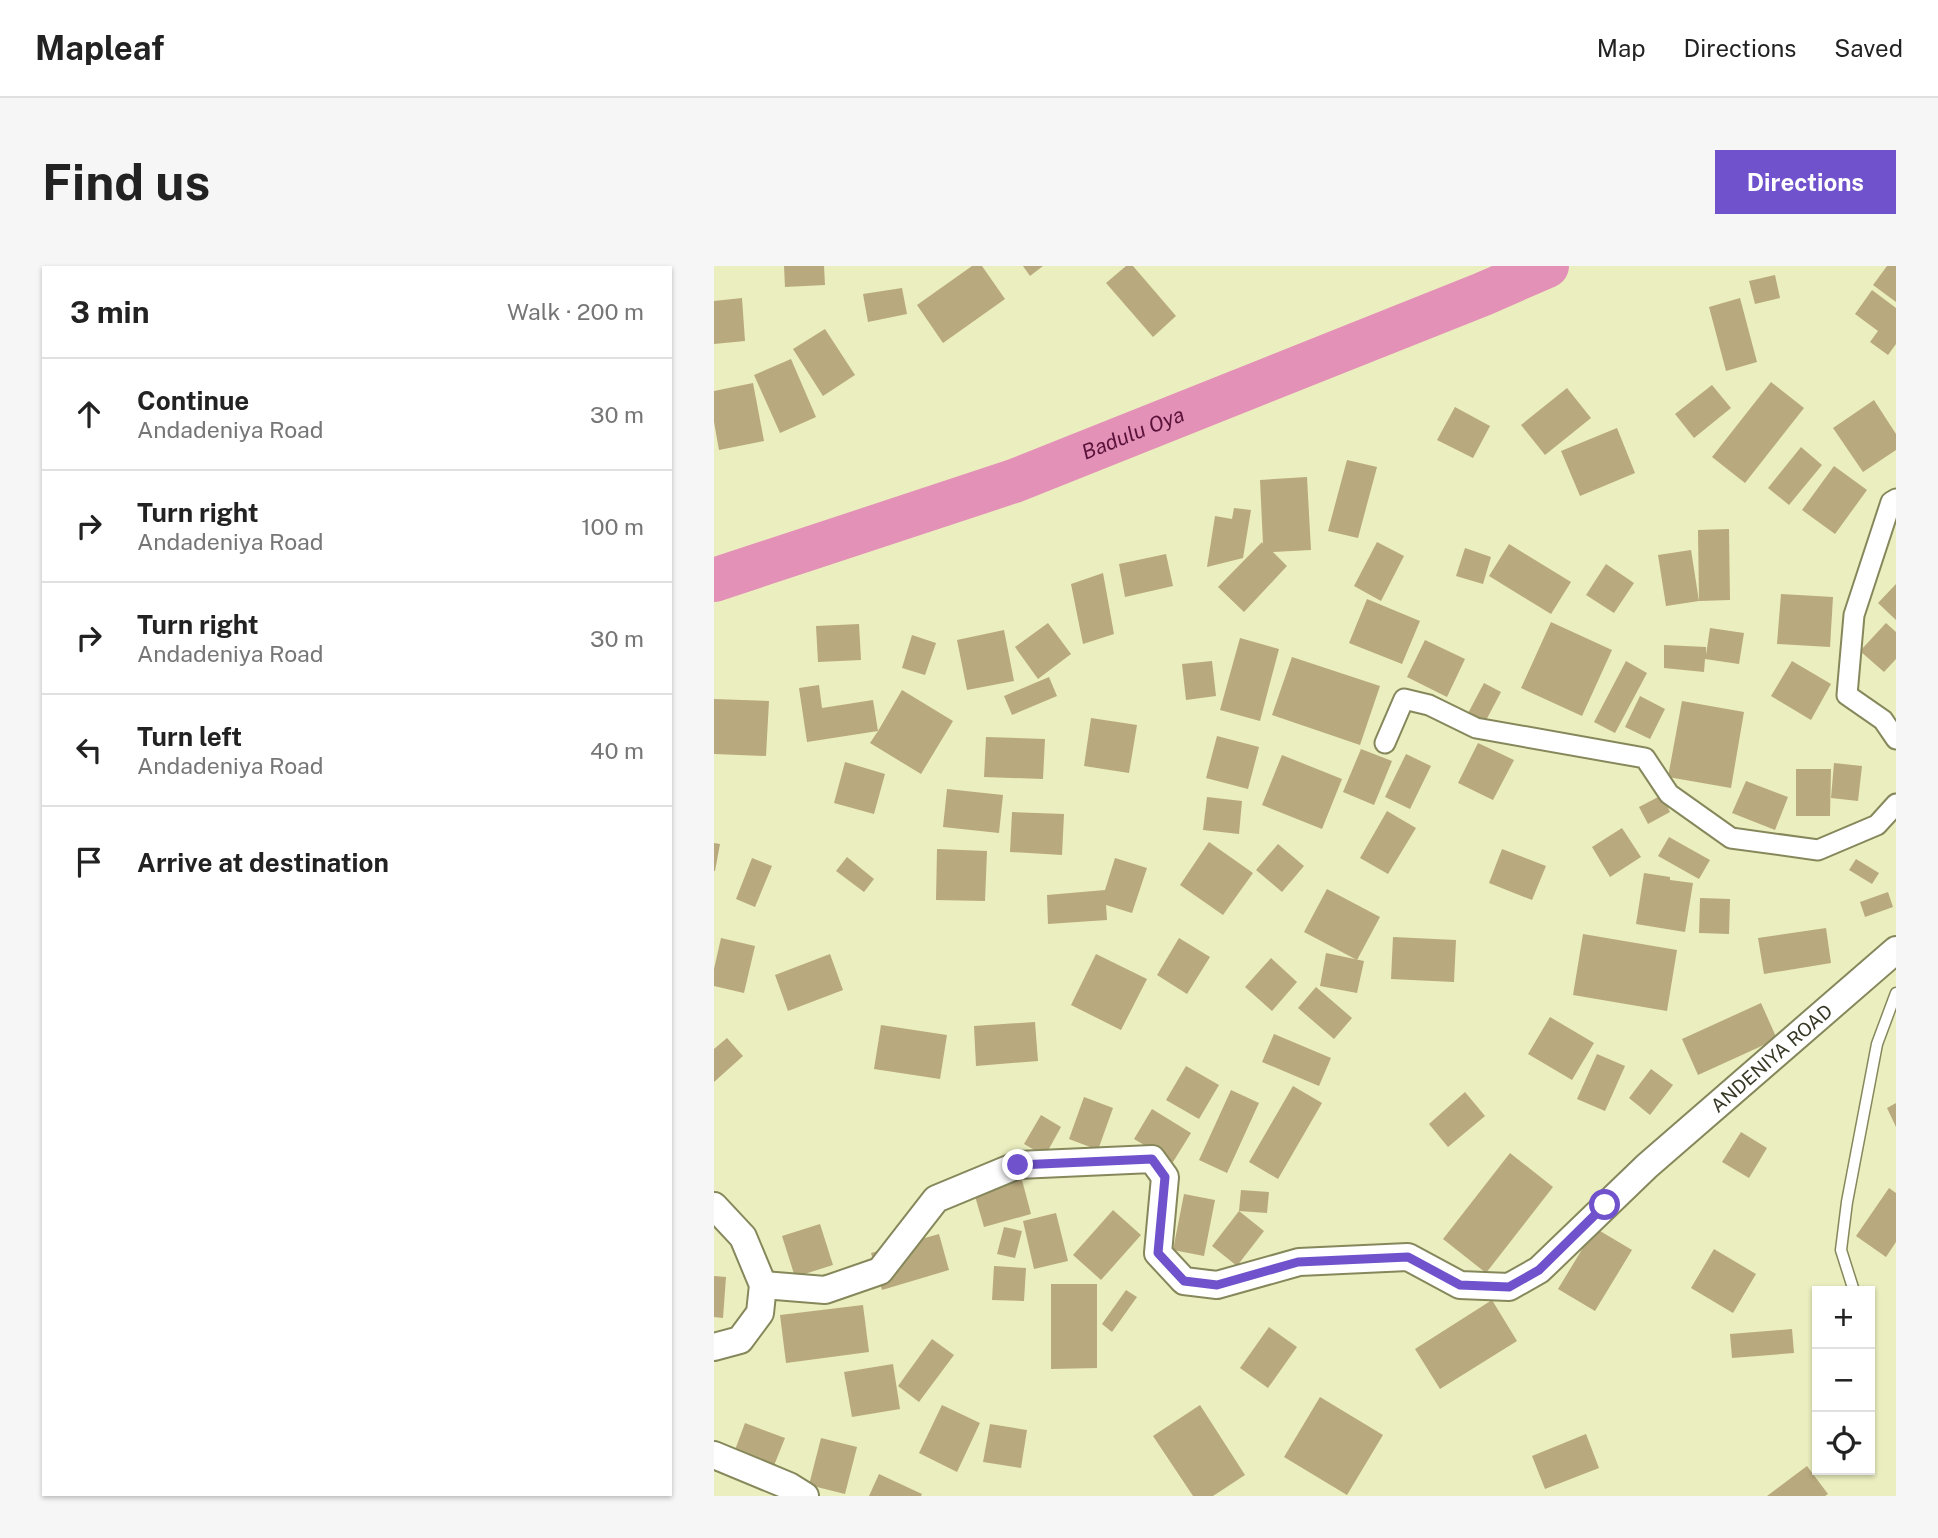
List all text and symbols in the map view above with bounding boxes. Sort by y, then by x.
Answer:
text: Mapleaf [35,29,164,67]
text: Map [1597,34,1646,62]
text: Directions [1684,34,1796,62]
text: Saved [1834,34,1903,62]
button: Directions [1715,150,1896,214]
text: Find us [42,153,210,211]
text: 3 min [70,294,149,330]
text: Walk · 200 m [507,298,644,325]
text: Continue [137,385,249,416]
icon: ahead [70,395,108,433]
text: 30 m [590,401,644,428]
water label: Badulu Oya [1078,401,1188,465]
text: Andadeniya Road [137,416,324,443]
text: Turn right [137,497,259,528]
icon: right [70,507,108,545]
text: 100 m [581,513,644,540]
text: Andadeniya Road [137,528,324,555]
text: Turn right [137,609,259,640]
icon: right [70,619,108,657]
text: 30 m [590,625,644,652]
text: Andadeniya Road [137,640,324,667]
text: Turn left [137,721,242,752]
icon: left [70,731,108,769]
text: 40 m [590,737,644,764]
text: Andadeniya Road [137,752,324,779]
icon: arrive [70,843,108,881]
text: Arrive at destination [137,847,389,878]
street label: ANDENIYA ROAD [1706,999,1837,1117]
route end [1002,1149,1033,1180]
route start [1589,1189,1620,1220]
map controls [1812,1286,1875,1475]
button: + [1812,1286,1875,1349]
button: − [1812,1349,1875,1412]
button: locate [1812,1412,1875,1475]

